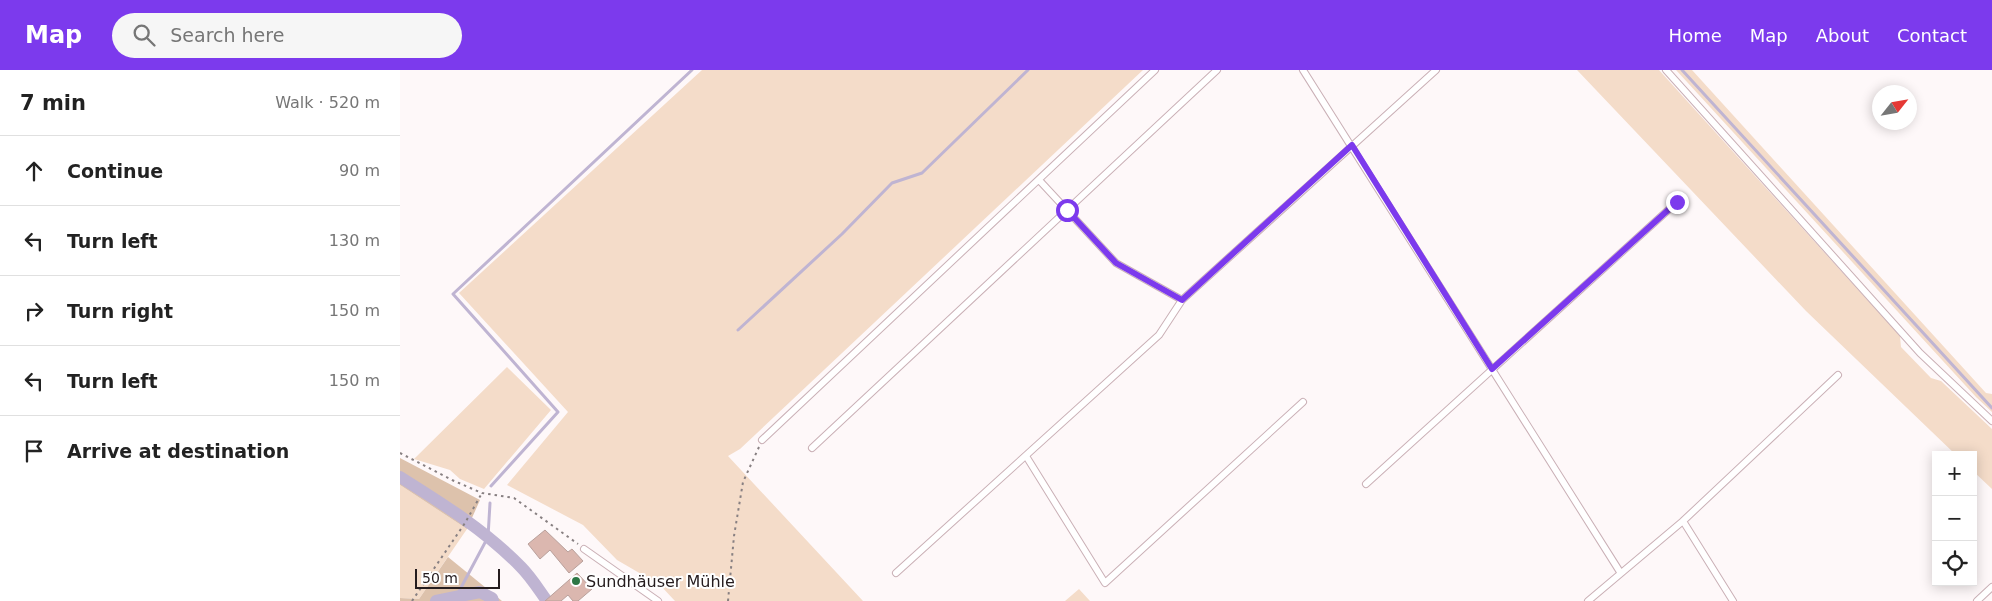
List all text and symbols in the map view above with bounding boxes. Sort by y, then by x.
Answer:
search box [112,13,462,58]
text: Map [25,21,82,49]
icon: search [130,21,158,49]
text: Search here [170,24,284,46]
text: Home [1669,25,1722,46]
text: Map [1750,25,1788,46]
text: About [1816,25,1869,46]
text: Contact [1897,25,1967,46]
north arrow [1872,85,1917,130]
text: 7 min [20,91,86,115]
text: Walk · 520 m [275,93,380,112]
icon: ahead [20,157,48,185]
text: Continue [67,160,163,182]
text: 90 m [339,161,380,180]
route end [1666,191,1689,214]
route start [1056,199,1079,222]
icon: left [20,227,48,255]
text: Turn left [67,230,158,252]
text: 130 m [329,231,380,250]
icon: right [20,297,48,325]
text: Turn right [67,300,173,322]
text: 150 m [329,301,380,320]
icon: left [20,367,48,395]
text: Turn left [67,370,158,392]
text: 150 m [329,371,380,390]
icon: arrive [20,437,48,465]
text: Arrive at destination [67,440,289,462]
map controls [1932,451,1977,586]
button: + [1932,451,1977,496]
button: − [1932,496,1977,541]
button: locate [1932,541,1977,586]
scale bar [415,566,500,589]
text: 50 m [422,570,458,586]
place label: Sundhäuser Mühle [586,572,735,591]
marker: Sundhäuser Mühle [570,575,582,587]

